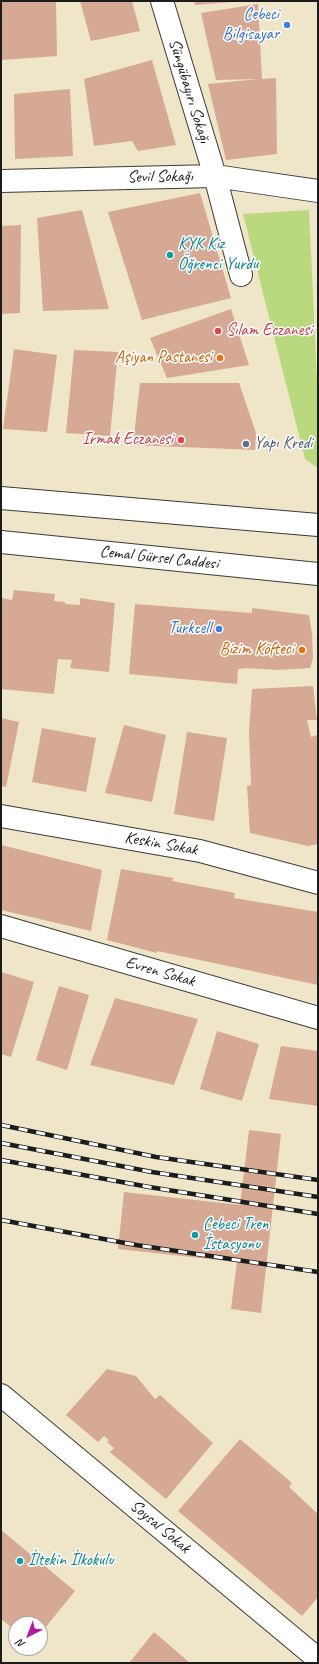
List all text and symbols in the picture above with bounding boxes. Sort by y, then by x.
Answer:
place label: Cebeci Bilgisayar [223,5,279,45]
marker: Cebeci Bilgisayar [282,20,292,30]
street label: Süngübayırı Sokağı [163,36,215,146]
street label: Sevil Sokağı [127,166,193,188]
place label: KYK Kız Öğrenci Yurdu [178,235,258,275]
marker: KYK Kız Öğrenci Yurdu [165,250,175,260]
place label: Sılam Eczanesi [226,321,312,341]
marker: Sılam Eczanesi [213,326,223,336]
place label: Aşiyan Pastanesi [115,348,212,368]
marker: Aşiyan Pastanesi [215,353,225,363]
place label: Irmak Eczanesi [82,430,173,450]
place label: Yapı Kredi [254,434,312,454]
marker: Irmak Eczanesi [176,435,186,445]
marker: Yapı Kredi [241,439,251,449]
street label: Cemal Gürsel Caddesi [99,542,219,574]
place label: Turkcell [169,619,211,639]
marker: Turkcell [214,624,224,634]
place label: Bizim Köfteci [220,640,294,660]
marker: Bizim Köfteci [297,645,307,655]
street label: Keskin Sokak [123,828,199,860]
street label: Evren Sokak [123,952,197,992]
place label: Cebeci Tren İstasyonu [203,1215,268,1255]
marker: Cebeci Tren İstasyonu [190,1230,200,1240]
street label: Soysal Sokak [126,1496,194,1558]
place label: İltekin İlkokulu [28,1551,114,1571]
marker: İltekin İlkokulu [15,1556,25,1566]
north arrow [8,1616,48,1656]
text: N [13,1637,28,1652]

